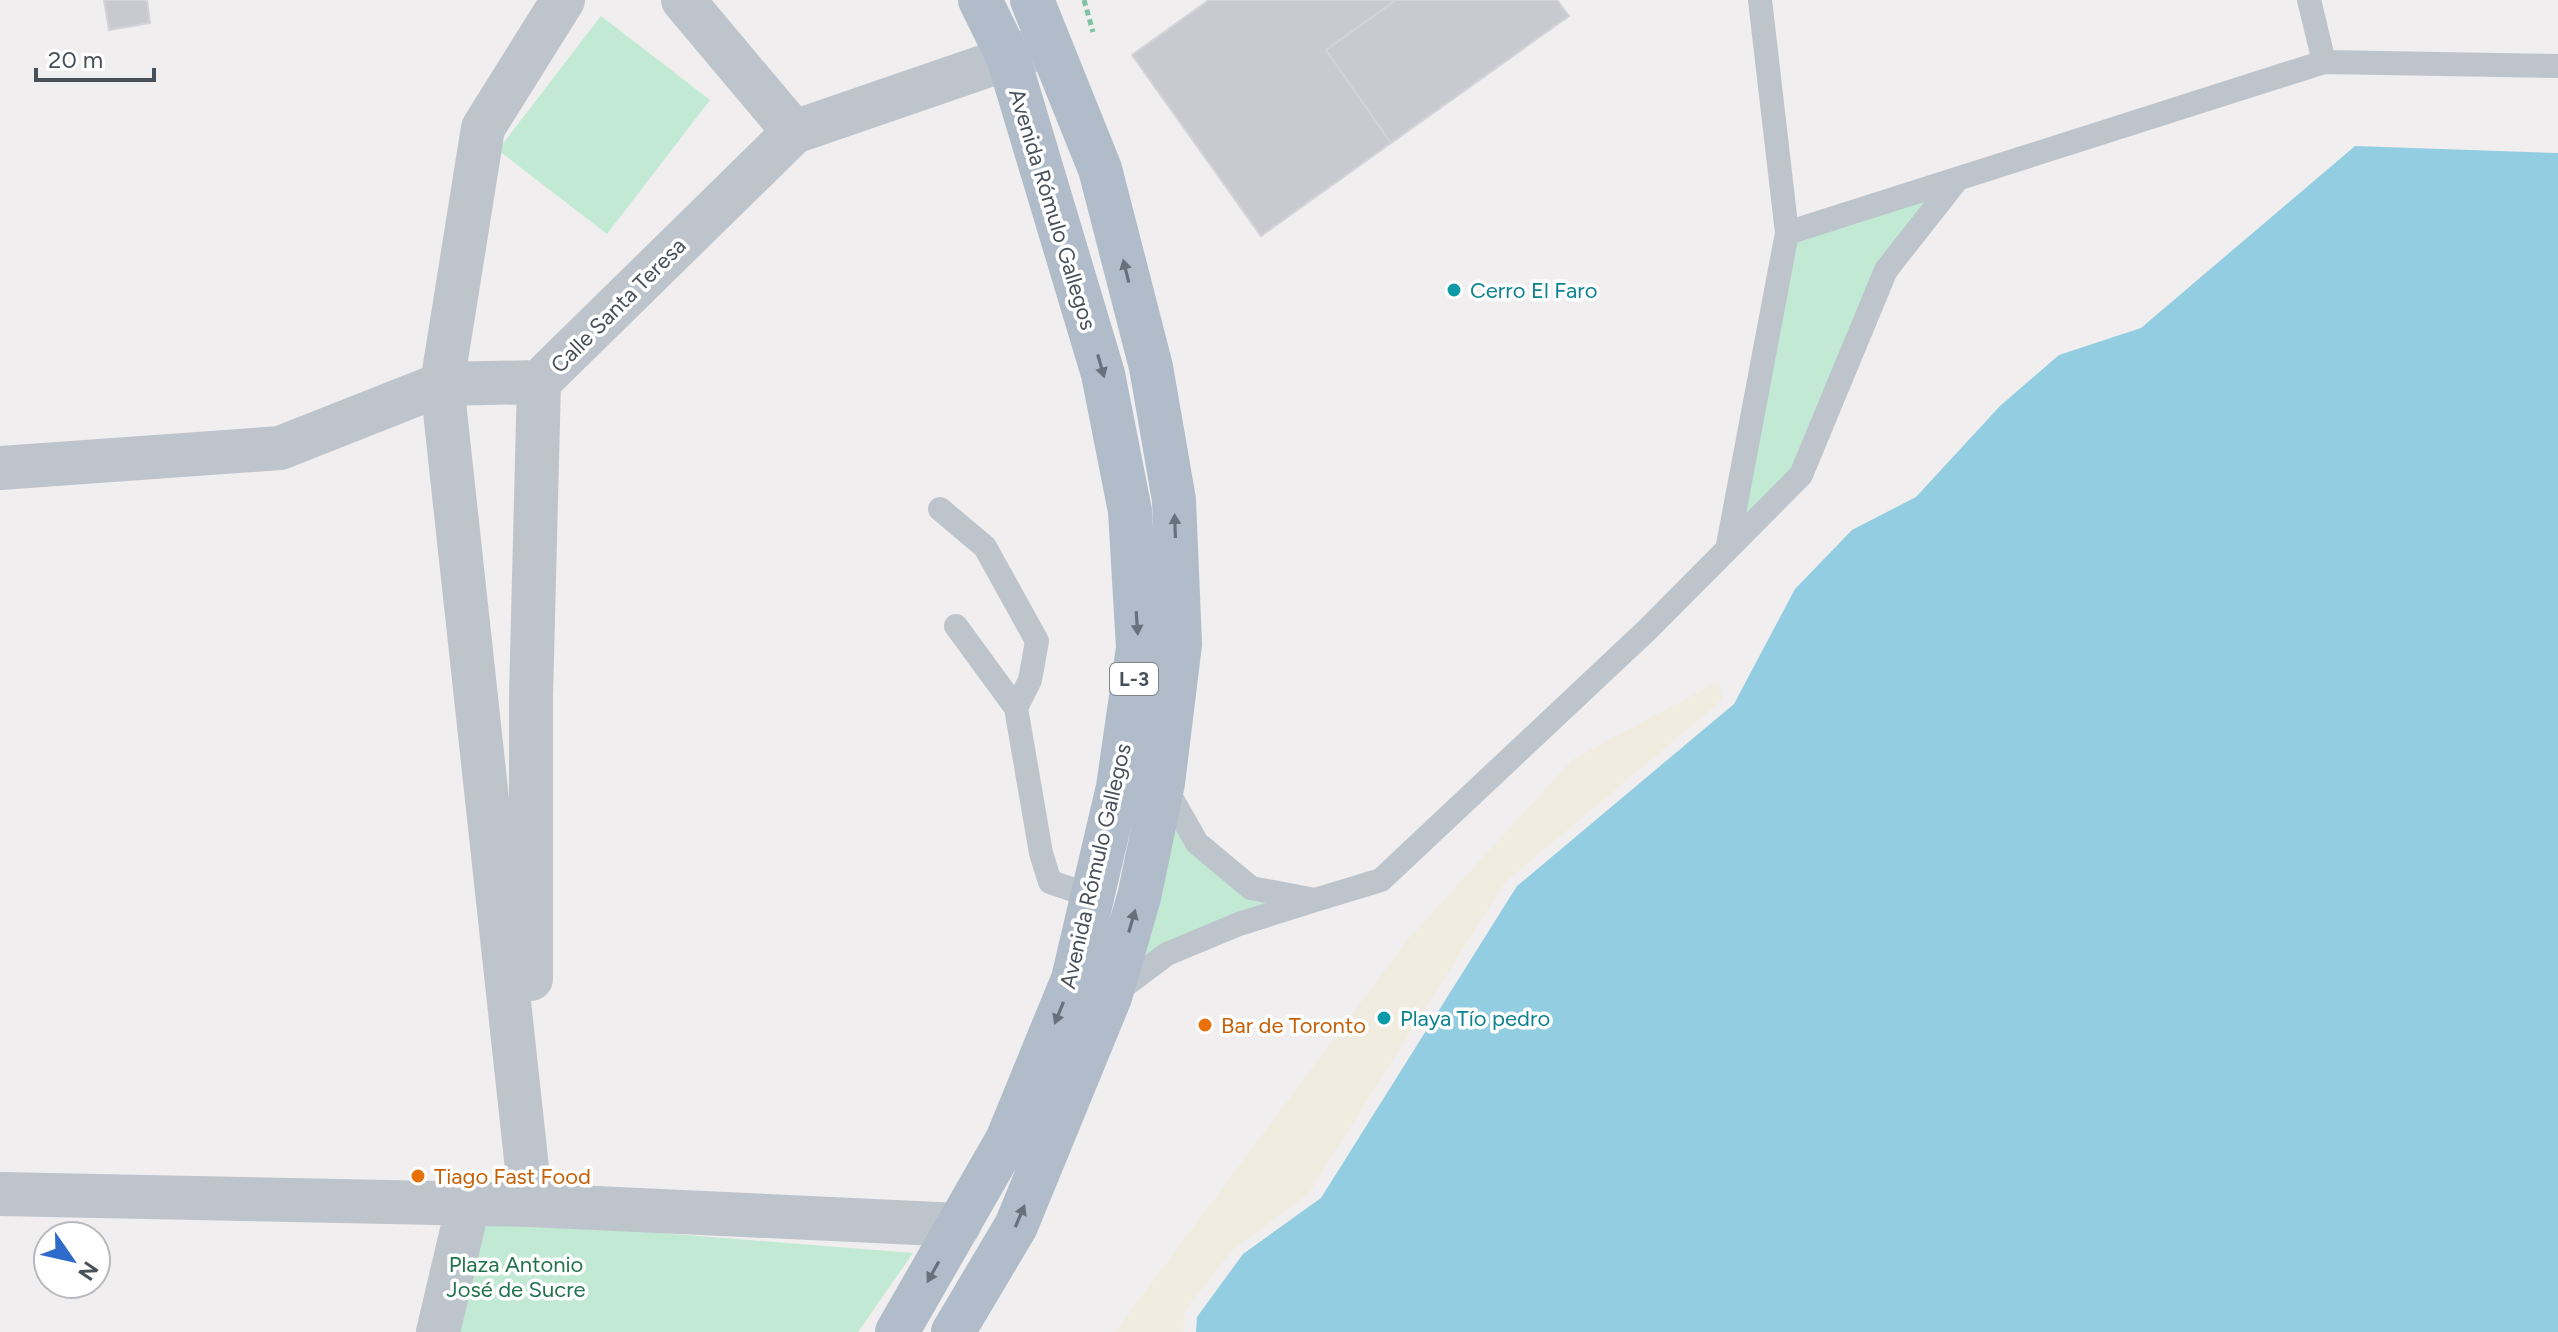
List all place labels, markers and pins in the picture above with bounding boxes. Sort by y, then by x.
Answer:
place label: Cerro El Faro [1470,277,1597,304]
marker: Cerro El Faro [1445,281,1463,299]
place label: Playa Tío pedro [1400,1005,1550,1032]
marker: Playa Tío pedro [1375,1009,1393,1027]
place label: Bar de Toronto [1221,1012,1366,1039]
marker: Bar de Toronto [1196,1016,1214,1034]
place label: Tiago Fast Food [434,1163,591,1190]
marker: Tiago Fast Food [409,1167,427,1185]

